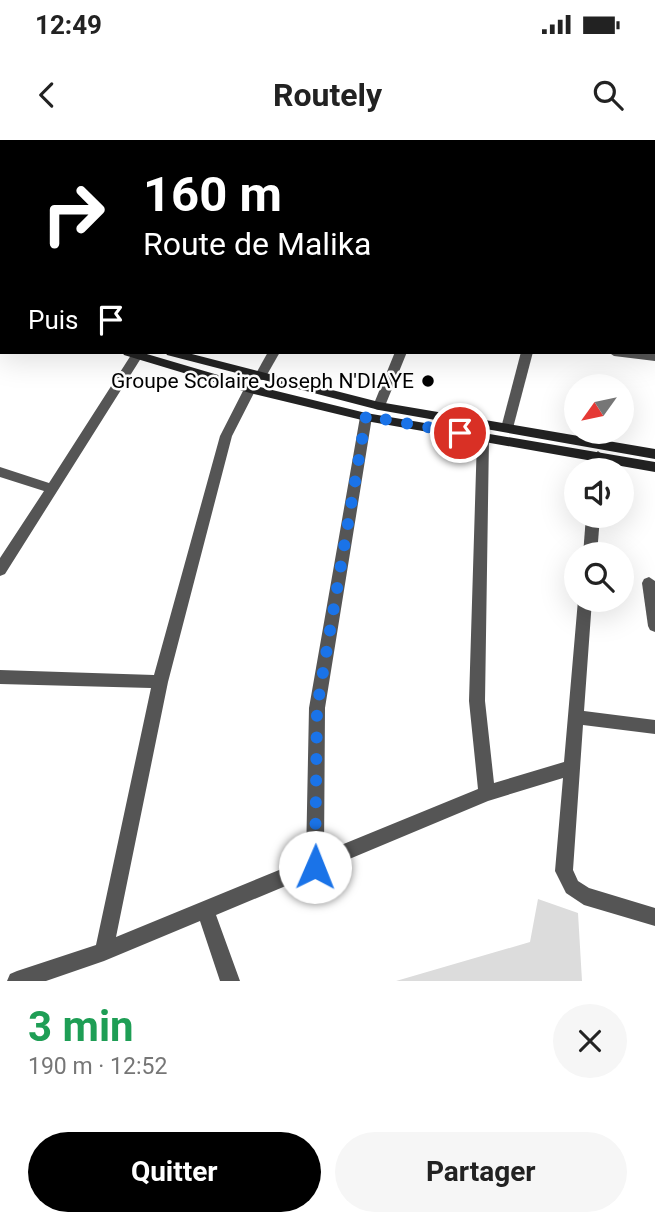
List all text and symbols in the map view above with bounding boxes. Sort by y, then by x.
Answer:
text: 12:49 [35,10,102,40]
icon: back [28,76,66,114]
text: Routely [273,76,382,114]
icon: search [589,76,627,114]
text: 160 m [143,166,282,223]
icon: right [28,168,119,259]
text: Route de Malika [143,225,371,263]
icon: arrive [92,301,130,339]
text: Puis [28,305,78,335]
place label: Groupe Scolaire Joseph N'DIAYE [111,369,414,393]
marker: Groupe Scolaire Joseph N'DIAYE [420,373,436,389]
north arrow [564,374,634,444]
map controls [564,374,634,612]
pin [430,403,490,463]
icon: arrive [441,414,479,452]
button: sound [564,458,634,528]
button: search [564,542,634,612]
position arrow [278,830,352,904]
text: 3 min [28,1002,134,1051]
button: close [553,1004,627,1078]
text: 190 m · 12:52 [28,1053,167,1080]
button: Quitter [28,1132,321,1212]
button: Partager [335,1132,627,1212]

